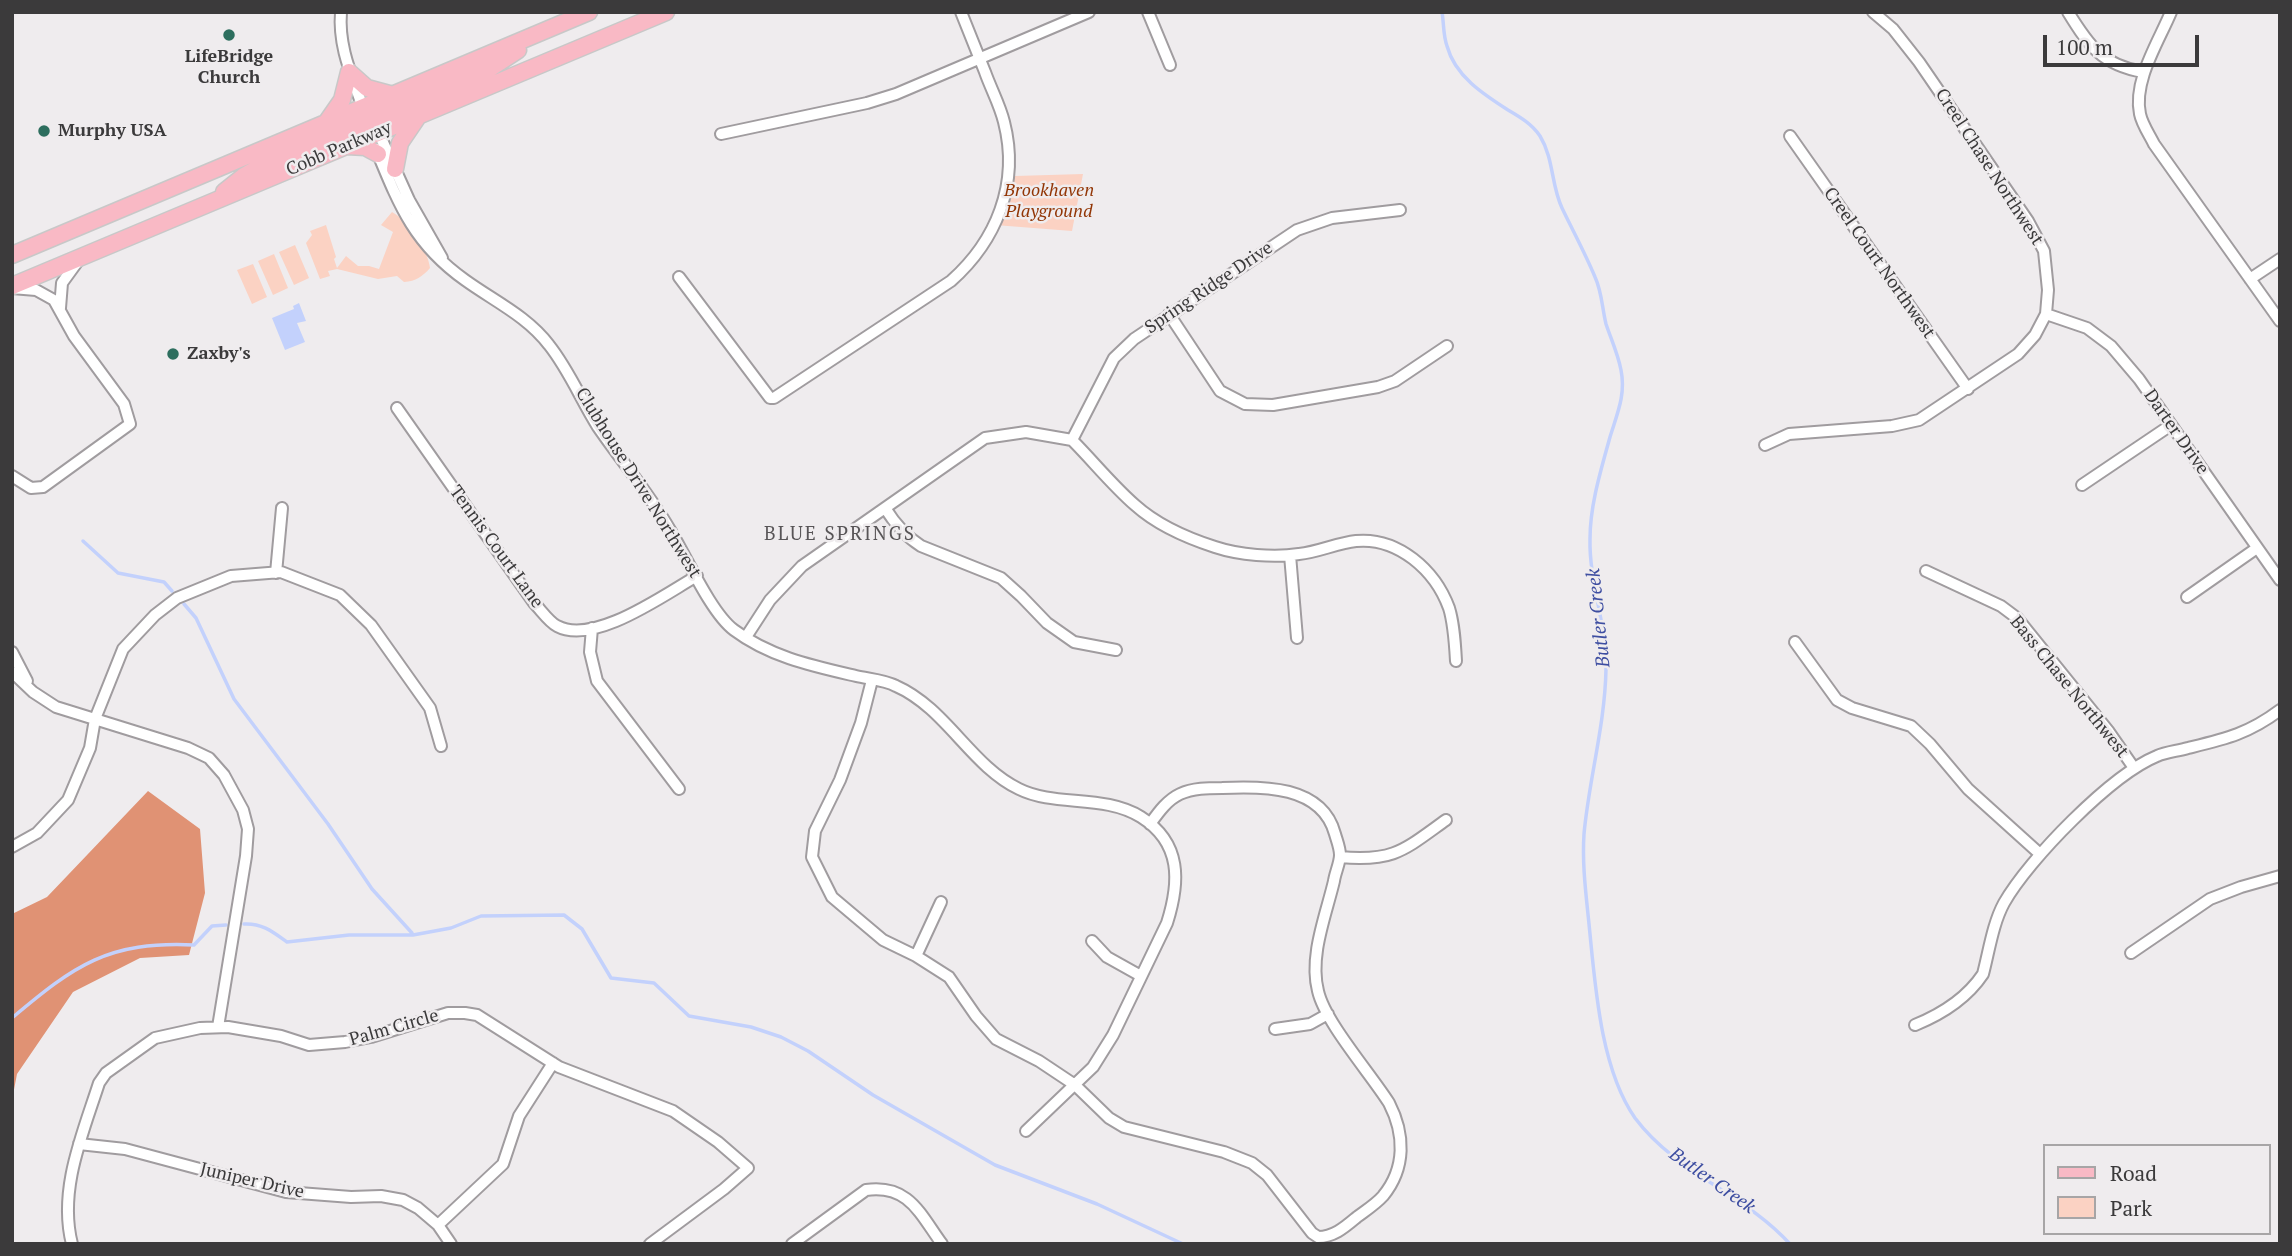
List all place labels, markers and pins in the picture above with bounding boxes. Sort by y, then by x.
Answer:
marker: LifeBridge Church [221,27,237,43]
place label: LifeBridge Church [185,46,273,88]
place label: Murphy USA [58,120,167,142]
marker: Murphy USA [36,123,52,139]
place label: Zaxby's [187,343,251,365]
marker: Zaxby's [165,346,181,362]

